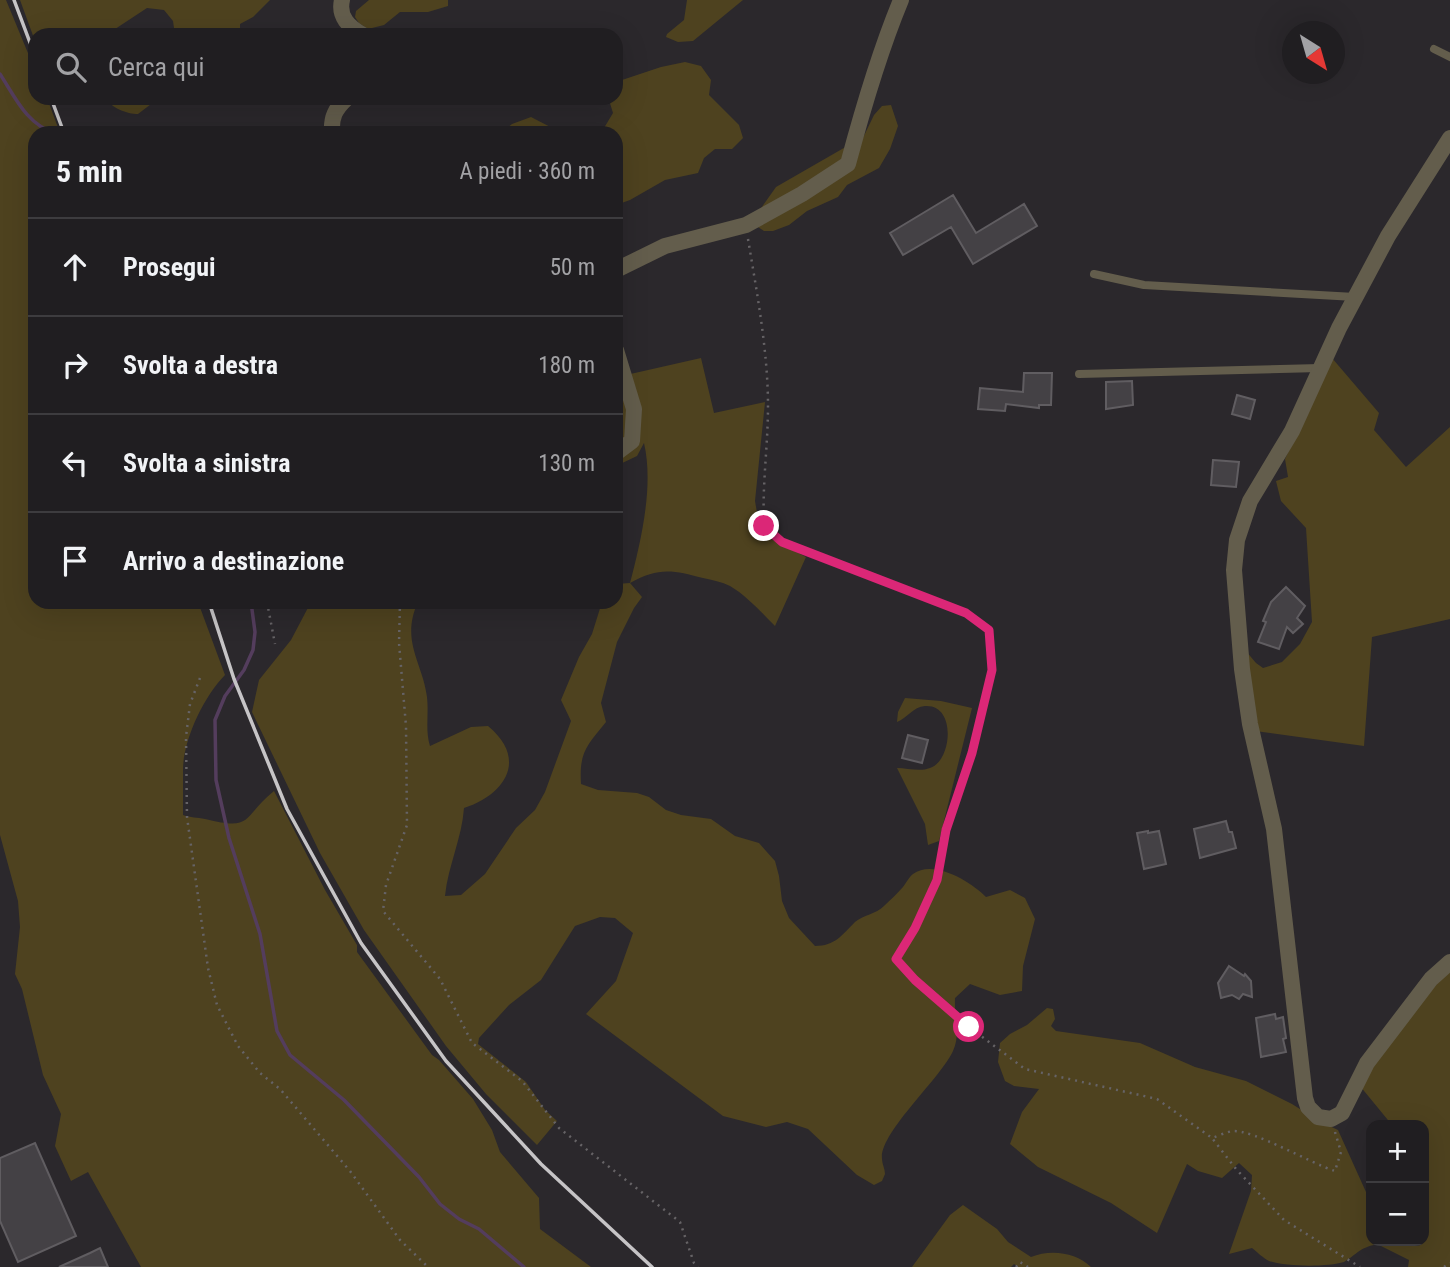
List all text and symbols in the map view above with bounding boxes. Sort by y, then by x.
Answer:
north arrow [1282,21,1345,84]
search box [28,28,623,105]
icon: search [52,48,90,86]
text: Cerca qui [108,52,205,82]
text: 5 min [56,154,123,189]
text: A piedi · 360 m [460,158,595,185]
icon: ahead [56,248,94,286]
text: Prosegui [123,252,216,282]
text: 50 m [550,254,595,281]
icon: right [56,346,94,384]
text: Svolta a destra [123,350,278,380]
text: 180 m [538,352,595,379]
icon: left [56,444,94,482]
text: Svolta a sinistra [123,448,290,478]
text: 130 m [538,450,595,477]
route end [748,510,779,541]
icon: arrive [56,542,94,580]
text: Arrivo a destinazione [123,546,344,576]
route start [953,1011,984,1042]
map controls [1366,1120,1429,1246]
button: + [1366,1120,1429,1183]
button: − [1366,1183,1429,1246]

